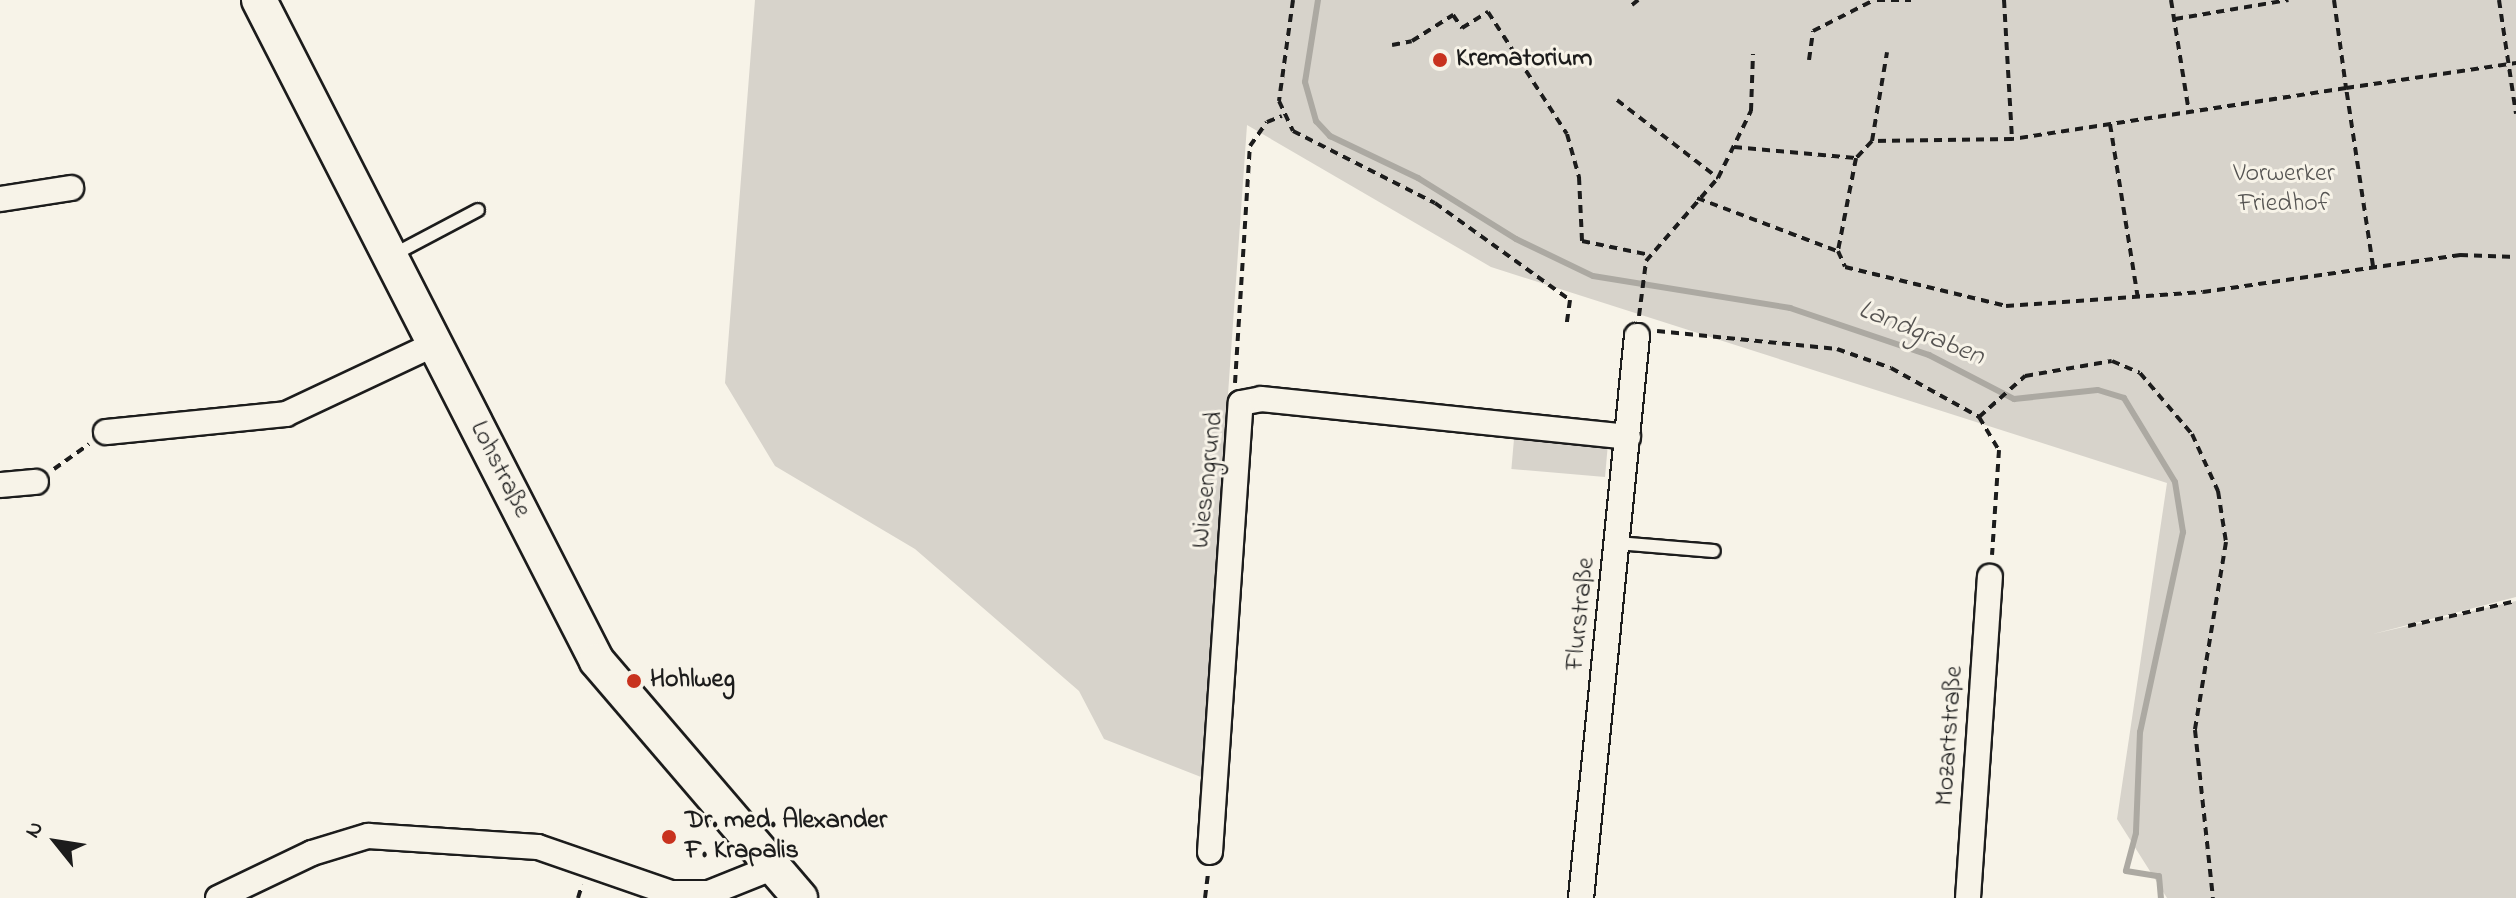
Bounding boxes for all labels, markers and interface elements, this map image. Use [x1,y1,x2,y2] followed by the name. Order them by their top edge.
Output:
[1456,44,1592,76] place label: Krematorium
[1431,51,1449,69] marker: Krematorium
[2233,159,2335,220] park label: Vorwerker Friedhof
[1853,294,1989,374] water label: Landgraben
[1186,410,1232,550] street label: Wiesengrund
[461,417,537,523] street label: Lohstraße
[1561,556,1603,672] street label: Flurstraße
[650,665,735,697] place label: Hohlweg
[1931,665,1971,807] street label: Mozartstraße
[625,672,643,690] marker: Hohlweg
[16,802,96,882] north arrow
[685,806,887,868] place label: Dr. med. Alexander F. Krapalis
[18,816,53,844] text: N
[660,828,678,846] marker: Dr. med. Alexander F. Krapalis

